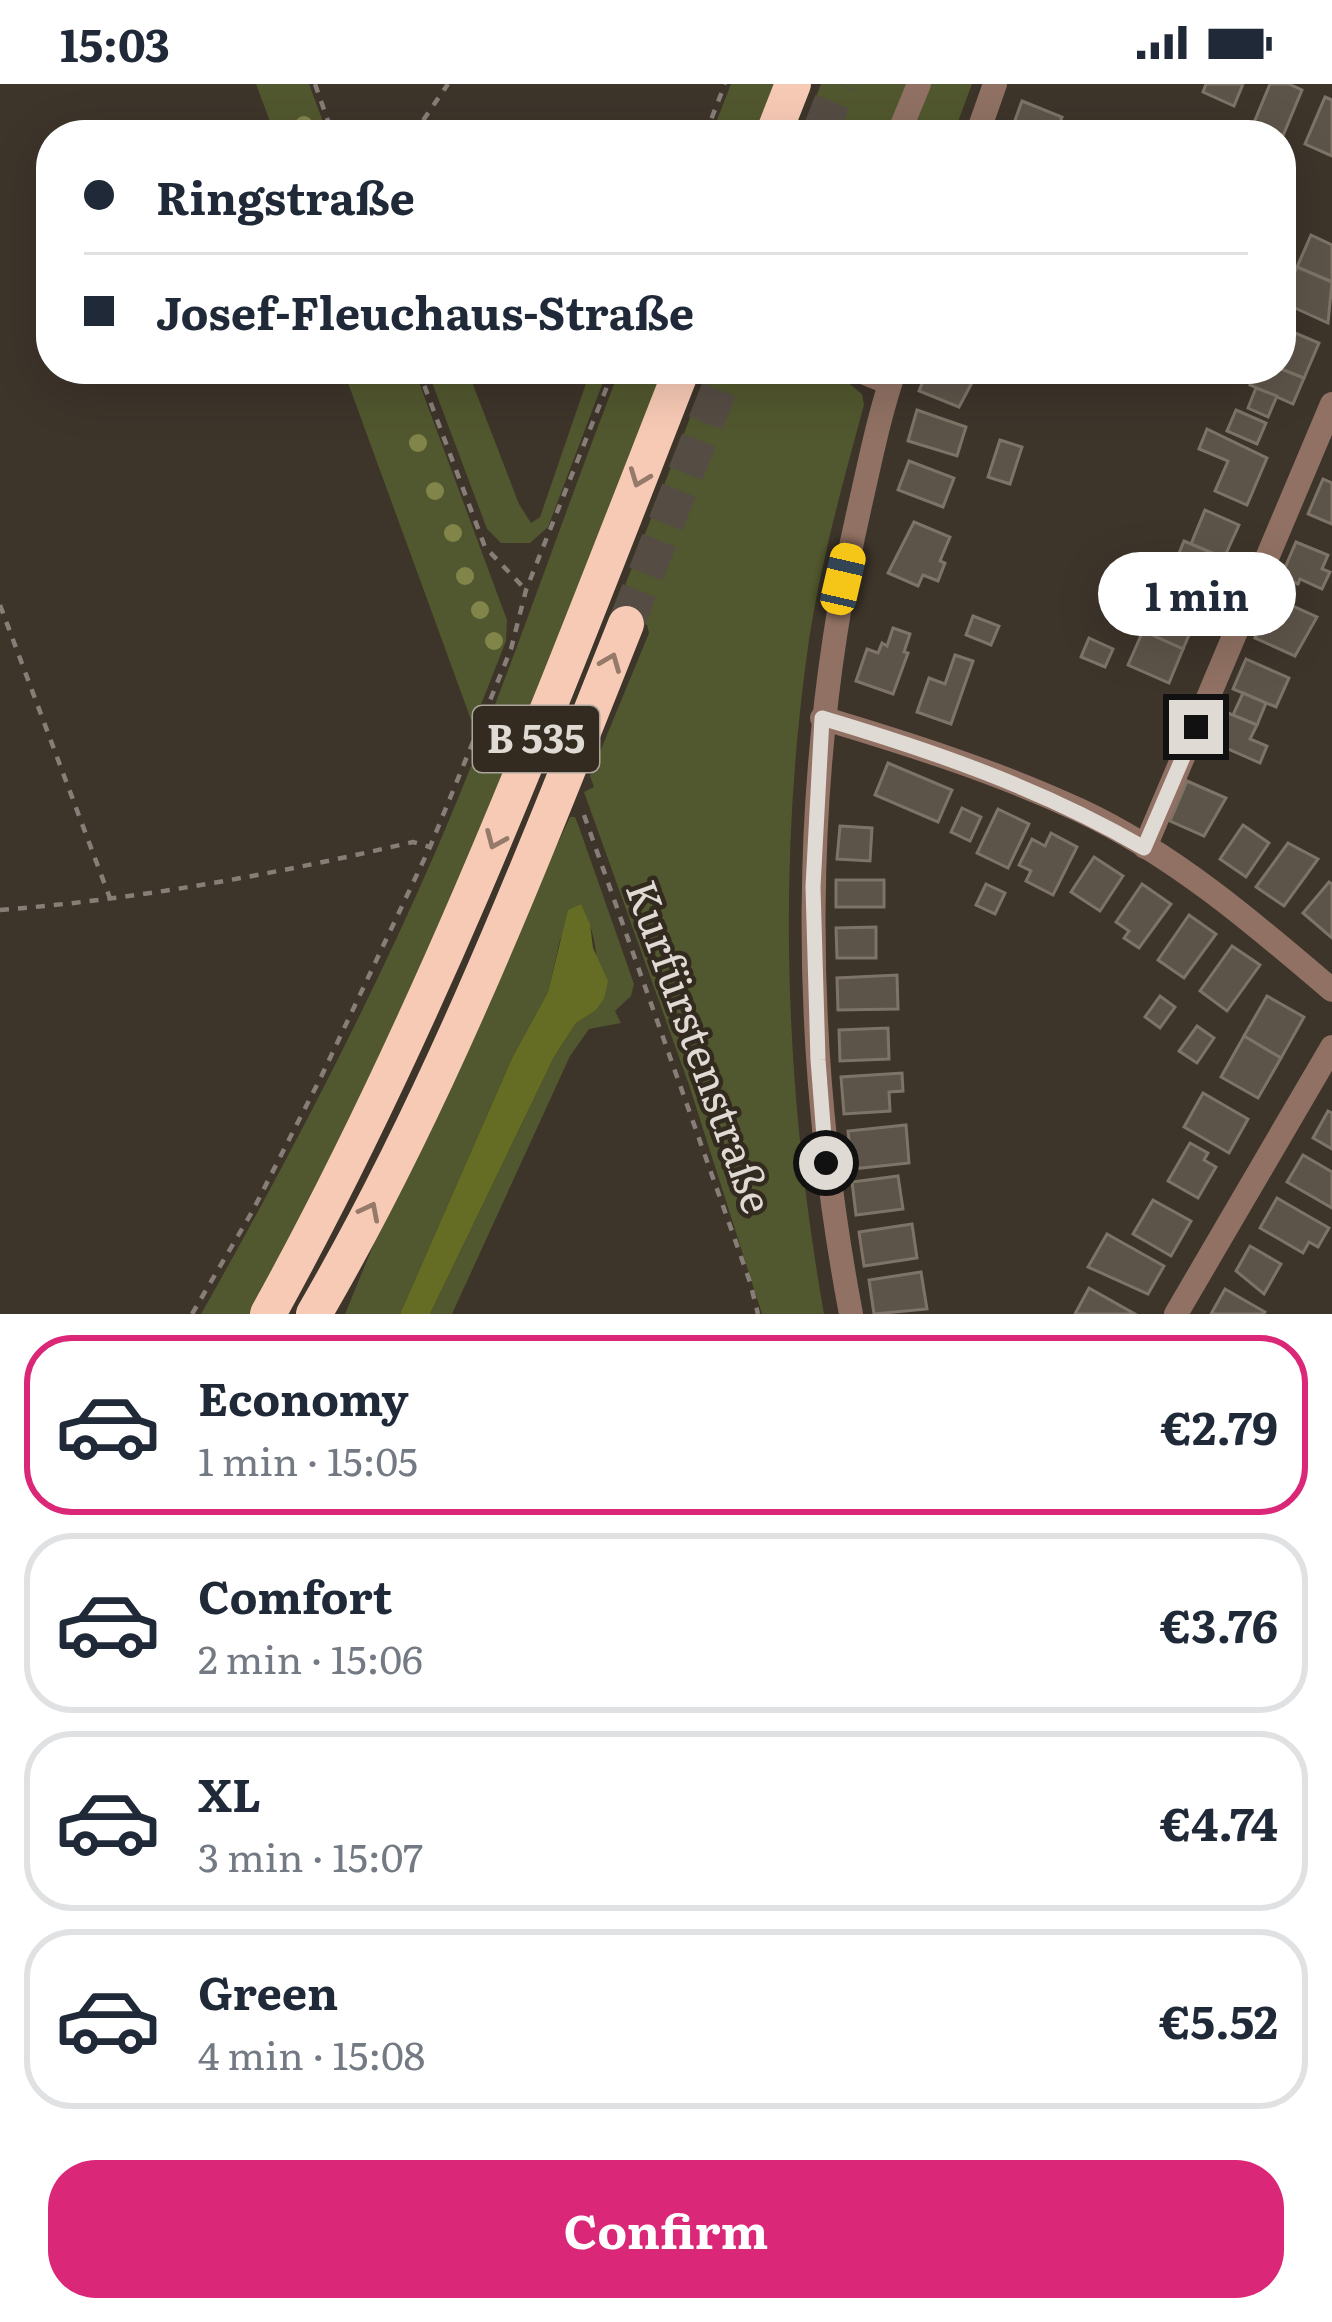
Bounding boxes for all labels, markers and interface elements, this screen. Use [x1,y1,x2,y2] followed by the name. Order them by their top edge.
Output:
[60,9,170,76] text: 15:03
[156,162,415,229] text: Ringstraße
[156,277,694,344] text: Josef-Fleuchaus-Straße
[629,466,654,487] one-way arrow
[817,540,869,618] car
[1097,553,1295,637] callout: 1 min
[1145,565,1249,623] text: 1 min
[596,652,621,673] one-way arrow
[1169,700,1223,754] route end
[473,706,599,772] road number: B 535
[485,829,509,850] one-way arrow
[613,871,791,1221] street label: Kurfürstenstraße
[799,1136,853,1190] route start
[355,1202,379,1223] one-way arrow
[198,1363,409,1430] text: Economy
[54,1371,162,1479] icon: car
[1161,1392,1278,1459] text: €2.79
[198,1430,418,1488] text: 1 min · 15:05
[198,1561,392,1628] text: Comfort
[54,1569,162,1677] icon: car
[1160,1590,1278,1657] text: €3.76
[198,1628,423,1686] text: 2 min · 15:06
[198,1759,261,1826] text: XL
[54,1767,162,1875] icon: car
[1160,1788,1278,1855] text: €4.74
[198,1826,423,1884] text: 3 min · 15:07
[198,1957,338,2024] text: Green
[54,1965,162,2073] icon: car
[1159,1986,1278,2053] text: €5.52
[198,2024,425,2082] text: 4 min · 15:08
[48,2160,1284,2298] button: Confirm

